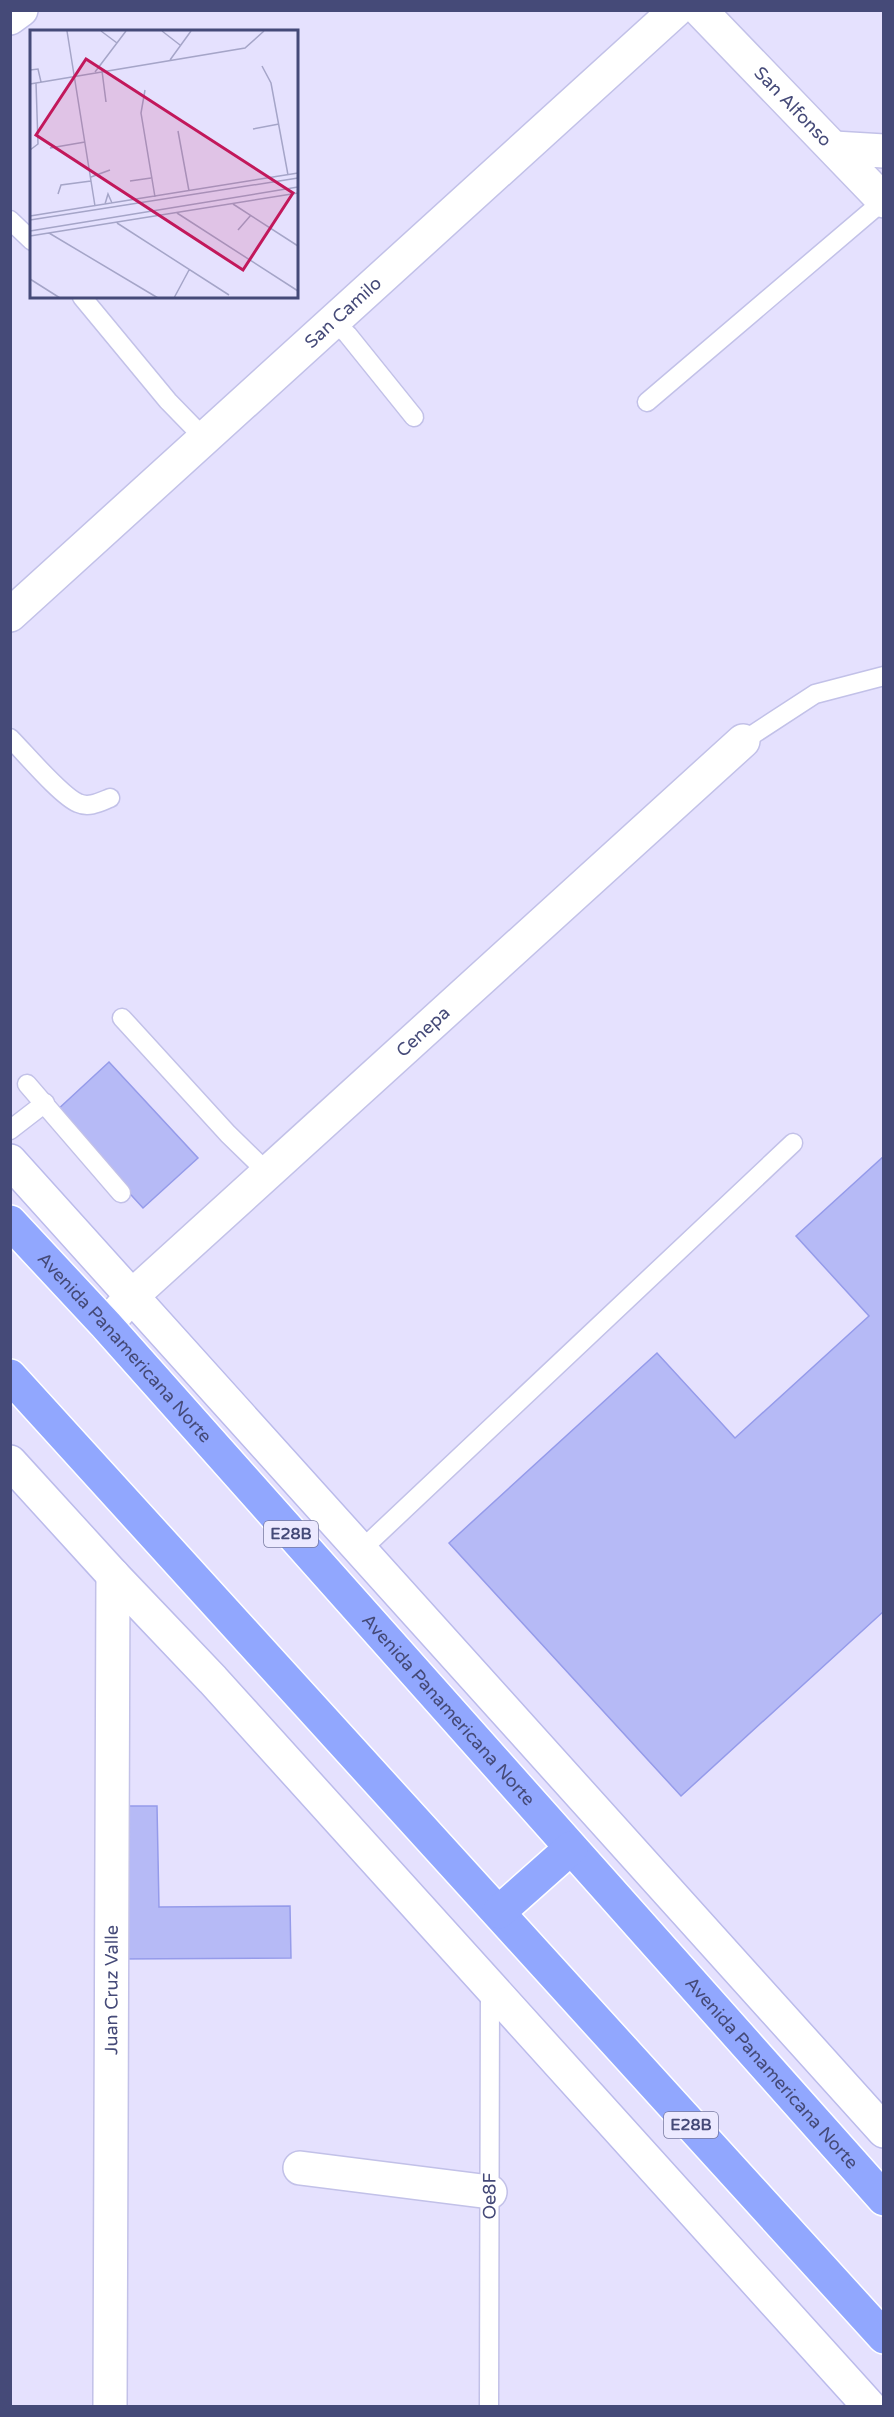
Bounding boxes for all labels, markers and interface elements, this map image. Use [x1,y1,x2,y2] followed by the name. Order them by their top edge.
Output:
[30,30,298,298] inset map
[749,62,837,151] street label: San Alfonso
[300,272,386,353] street label: San Camilo
[391,1002,454,1062] street label: Cenepa
[33,1248,217,1447] street label: Avenida Panamericana Norte
[264,1521,318,1547] road number: E28B
[357,1609,540,1810] street label: Avenida Panamericana Norte
[100,1925,123,2055] street label: Juan Cruz Valle
[681,1972,863,2173] street label: Avenida Panamericana Norte
[664,2112,718,2138] road number: E28B
[478,2173,501,2219] street label: Oe8F

